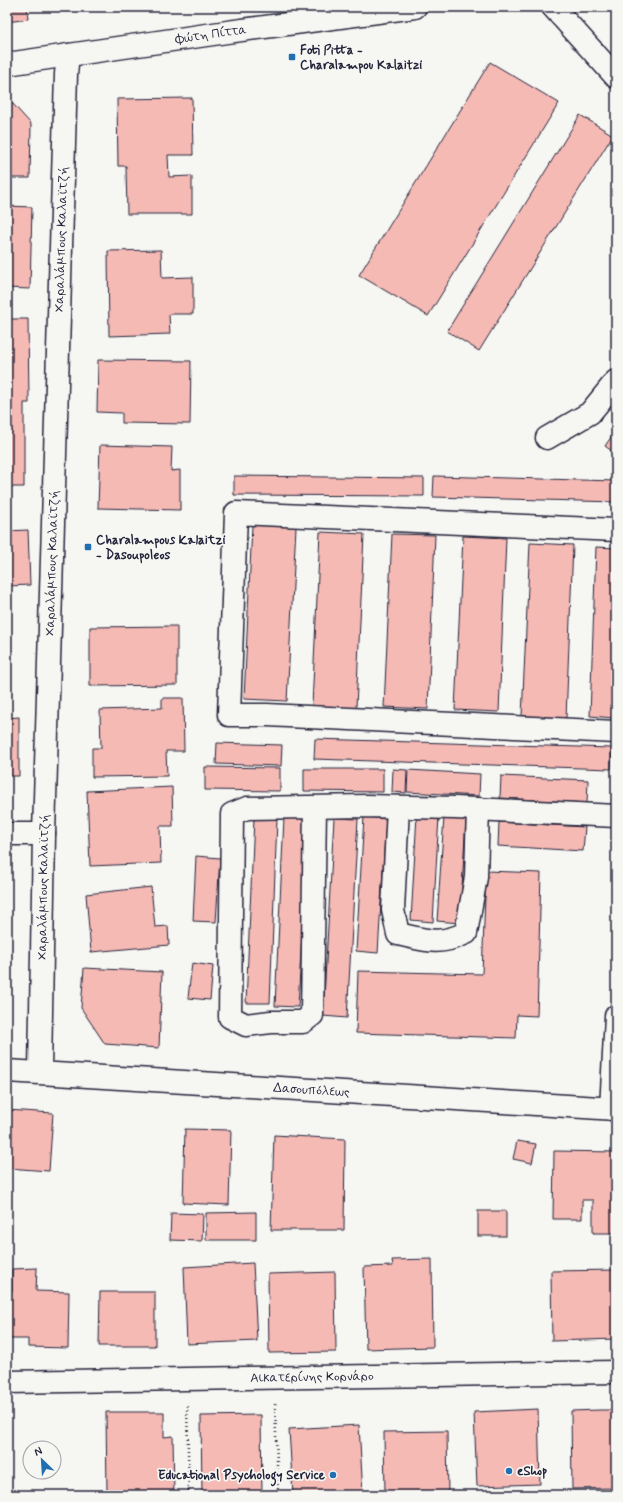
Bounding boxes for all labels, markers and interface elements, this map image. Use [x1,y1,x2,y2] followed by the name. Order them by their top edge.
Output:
[173,21,247,48] street label: Φώτη Πίττα
[300,42,422,74] place label: Foti Pitta - Charalampou Kalaitzi
[287,52,297,62] marker: Foti Pitta - Charalampou Kalaitzi
[51,166,72,312] street label: Χαραλάμπους Καλαϊτζή
[41,490,62,636] street label: Χαραλάμπους Καλαϊτζή
[96,532,225,564] place label: Charalampous Kalaitzi - Dasoupoleos
[83,542,93,552] marker: Charalampous Kalaitzi - Dasoupoleos
[33,814,53,960] street label: Χαραλάμπους Καλαϊτζή
[273,1079,350,1101] street label: Δασουπόλεως
[250,1367,374,1387] street label: Αικατερίνης Κορνάρο
[22,1440,62,1480] north arrow
[32,1444,44,1460] text: N
[517,1463,547,1480] place label: eShop
[504,1466,514,1476] marker: eShop
[158,1467,325,1487] place label: Educational Psychology Service
[328,1470,338,1480] marker: Educational Psychology Service

